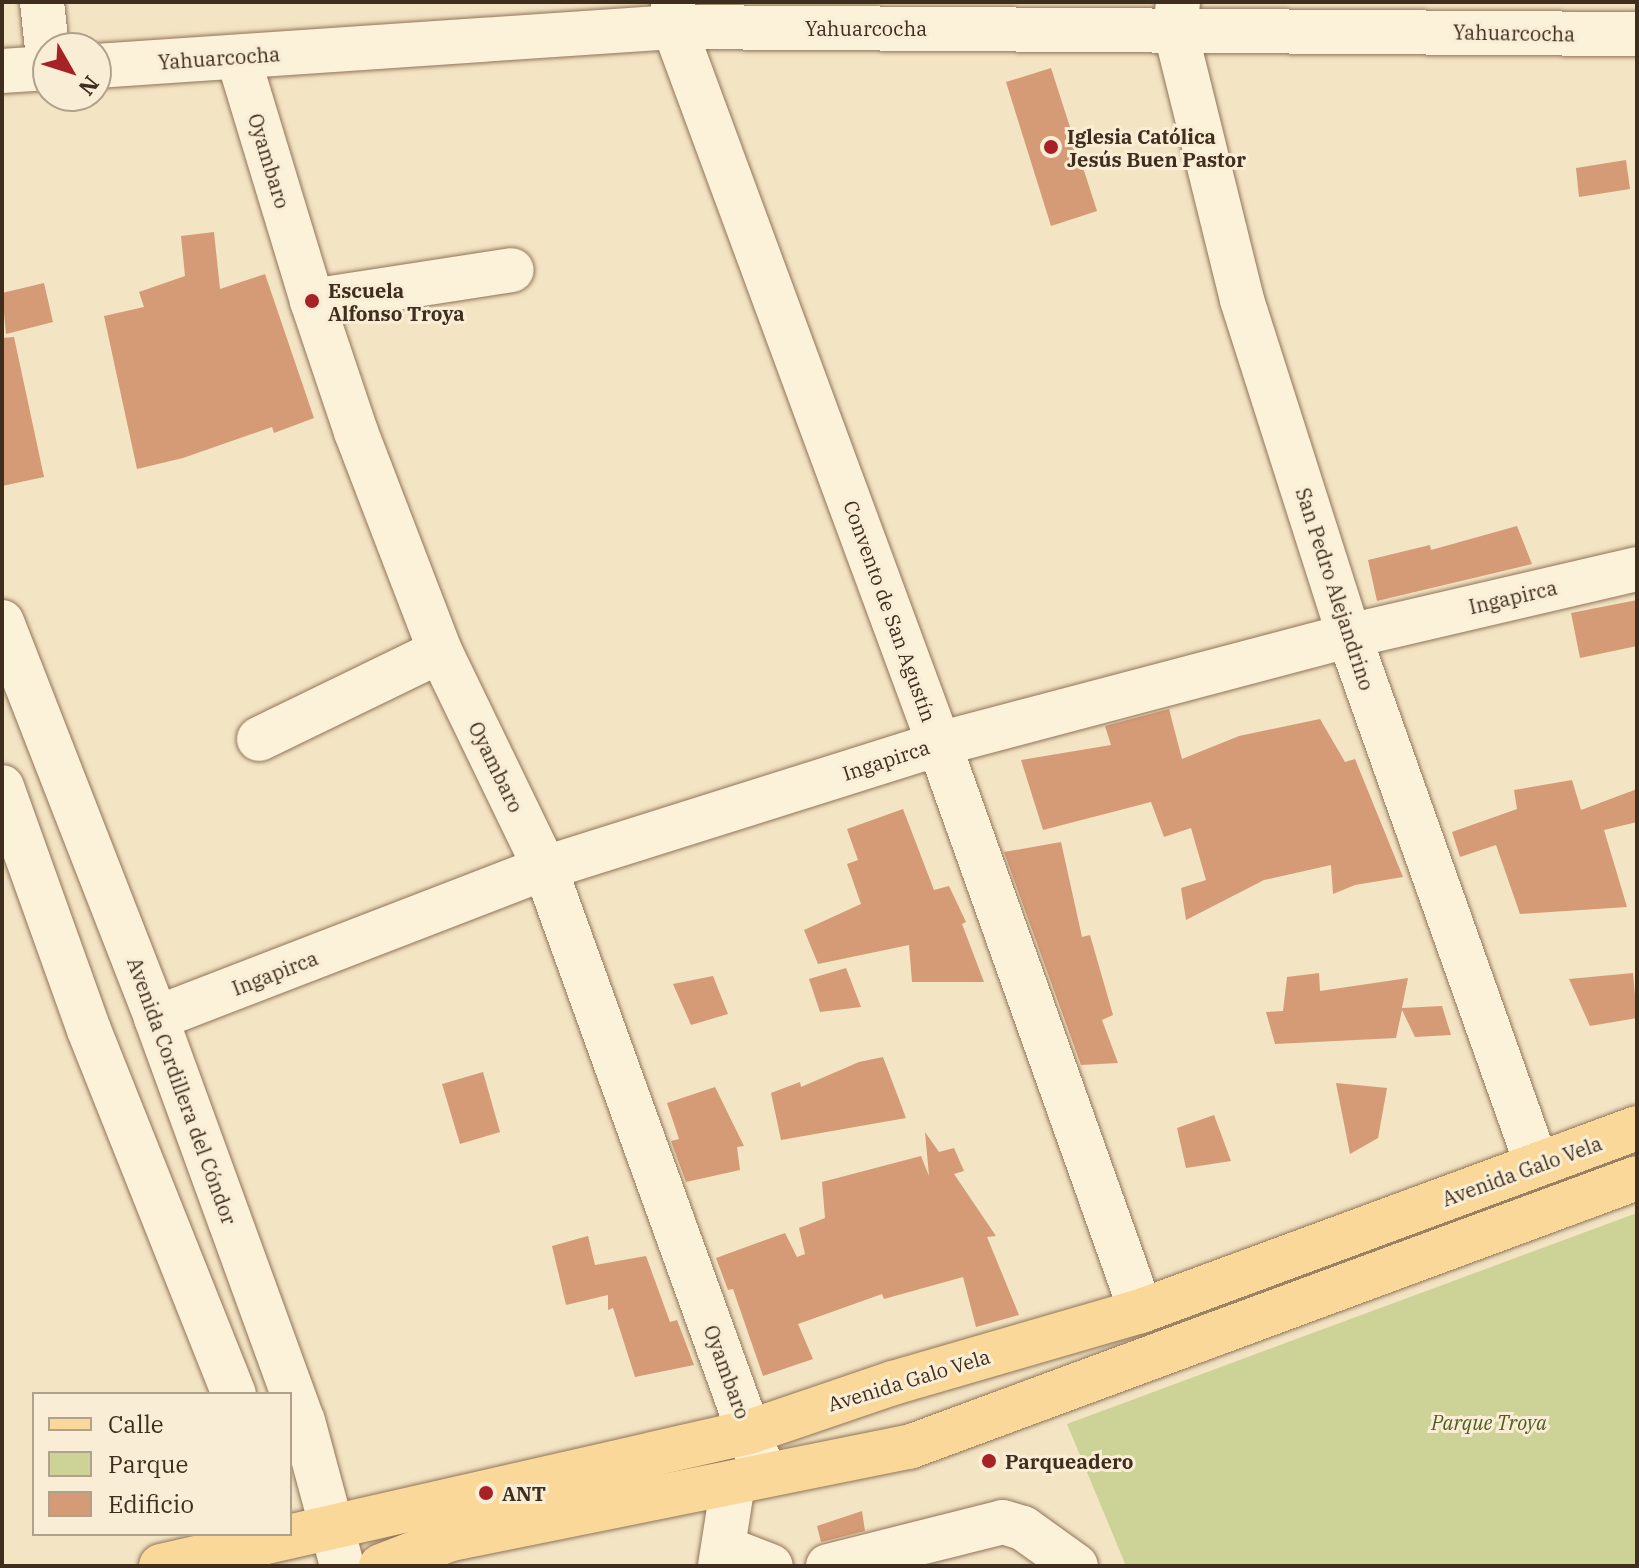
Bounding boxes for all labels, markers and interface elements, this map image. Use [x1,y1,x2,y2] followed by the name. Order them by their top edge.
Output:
[805,16,927,40] street label: Yahuarcocha
[1453,20,1575,46] street label: Yahuarcocha
[32,32,112,112] north arrow
[157,42,281,74] street label: Yahuarcocha
[73,70,106,102] text: N
[243,111,295,211] street label: Oyambaro
[1067,124,1246,171] place label: Iglesia Católica Jesús Buen Pastor
[1042,138,1060,156] marker: Iglesia Católica Jesús Buen Pastor
[328,278,465,325] place label: Escuela Alfonso Troya
[303,292,321,310] marker: Escuela Alfonso Troya
[1291,485,1379,693] street label: San Pedro Alejandrino
[839,497,941,725] street label: Convento de San Agustín
[1466,575,1560,619] street label: Ingapirca
[464,718,528,816] street label: Oyambaro
[839,735,933,785] street label: Ingapirca
[229,946,321,1000] street label: Ingapirca
[122,954,242,1228] street label: Avenida Cordillera del Cóndor
[1439,1131,1605,1211] street label: Avenida Galo Vela
[699,1322,755,1422] street label: Oyambaro
[825,1344,993,1416] street label: Avenida Galo Vela
[32,1392,292,1536] legend
[108,1408,164,1440] text: Calle
[1431,1410,1547,1434] park label: Parque Troya
[108,1448,188,1480] text: Parque
[1005,1449,1133,1473] place label: Parqueadero
[980,1452,998,1470] marker: Parqueadero
[502,1481,546,1505] place label: ANT
[477,1484,495,1502] marker: ANT
[108,1488,194,1520] text: Edificio

